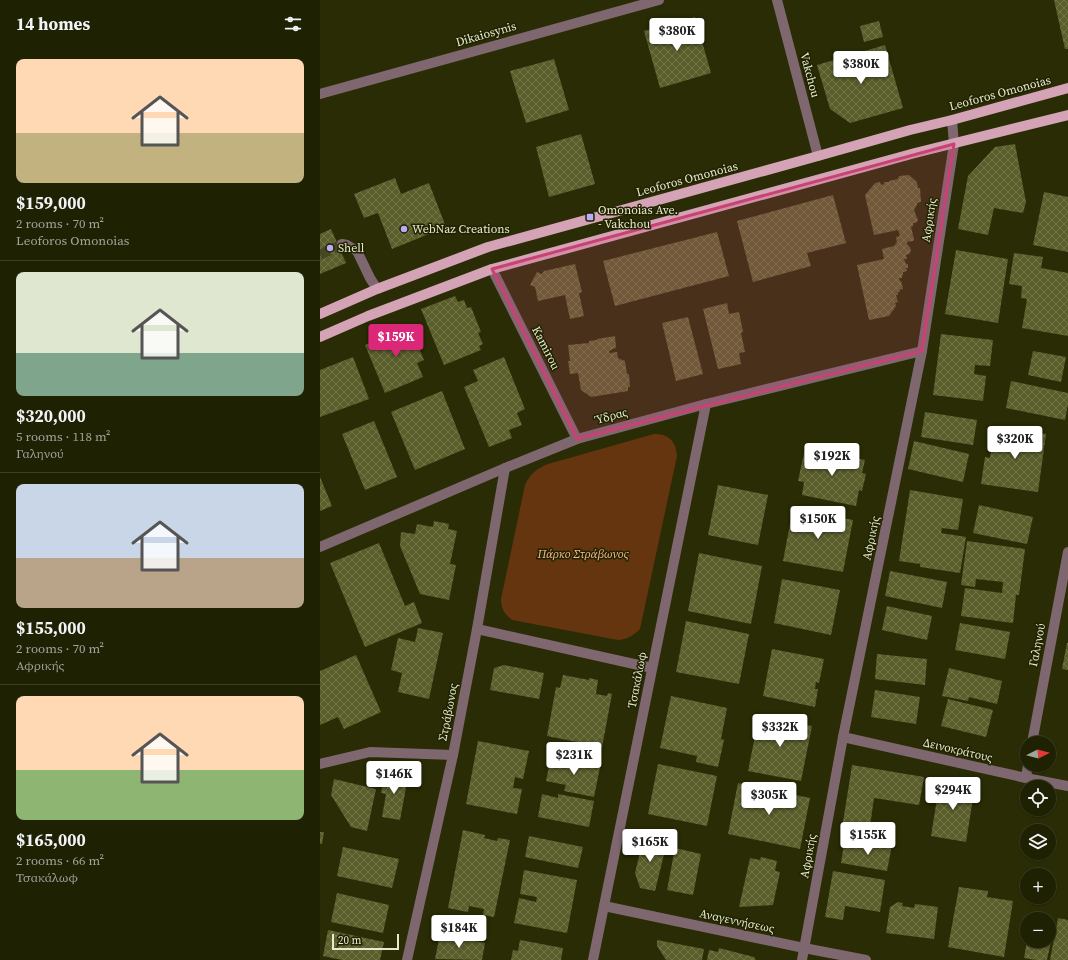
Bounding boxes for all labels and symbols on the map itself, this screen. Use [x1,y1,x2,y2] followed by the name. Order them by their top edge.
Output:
[454,18,518,50] street label: Dikaiosynis
[649,18,705,52] pin: $380K
[796,51,824,99] street label: Vakchou
[833,51,889,85] pin: $380K
[947,72,1053,114] street label: Leoforos Omonoias
[634,158,740,200] street label: Leoforos Omonoias
[918,196,940,243] street label: Αφρικής
[598,202,678,232] place label: Omonoias Ave. - Vakchou
[585,212,595,222] marker: Omonoias Ave. - Vakchou
[412,221,510,237] place label: WebNaz Creations
[399,224,409,234] marker: WebNaz Creations
[338,240,365,256] place label: Shell
[325,243,335,253] marker: Shell
[368,324,424,358] pin: $159K
[528,324,564,372] street label: Kamirou
[592,404,630,428] street label: Ύδρας
[987,426,1043,460] pin: $320K
[804,443,860,477] pin: $192K
[790,506,846,540] pin: $150K
[859,514,884,562] street label: Αφρικής
[537,546,630,562] park label: Πάρκο Στράβωνος
[1025,622,1049,668] street label: Γαληνού
[624,650,650,710] street label: Τσακάλωφ
[435,681,462,742] street label: Στράβωνος
[752,714,808,748] pin: $332K
[922,734,995,766] street label: Δεινοκράτους
[1020,736,1056,772] north arrow
[546,742,602,776] pin: $231K
[366,761,422,795] pin: $146K
[925,777,981,811] pin: $294K
[741,782,797,816] pin: $305K
[840,822,896,856] pin: $155K
[622,829,678,863] pin: $165K
[796,832,820,879] street label: Αφρικής
[698,905,777,937] street label: Αναγεννήσεως
[431,915,487,949] pin: $184K
[332,932,399,951] scale bar

